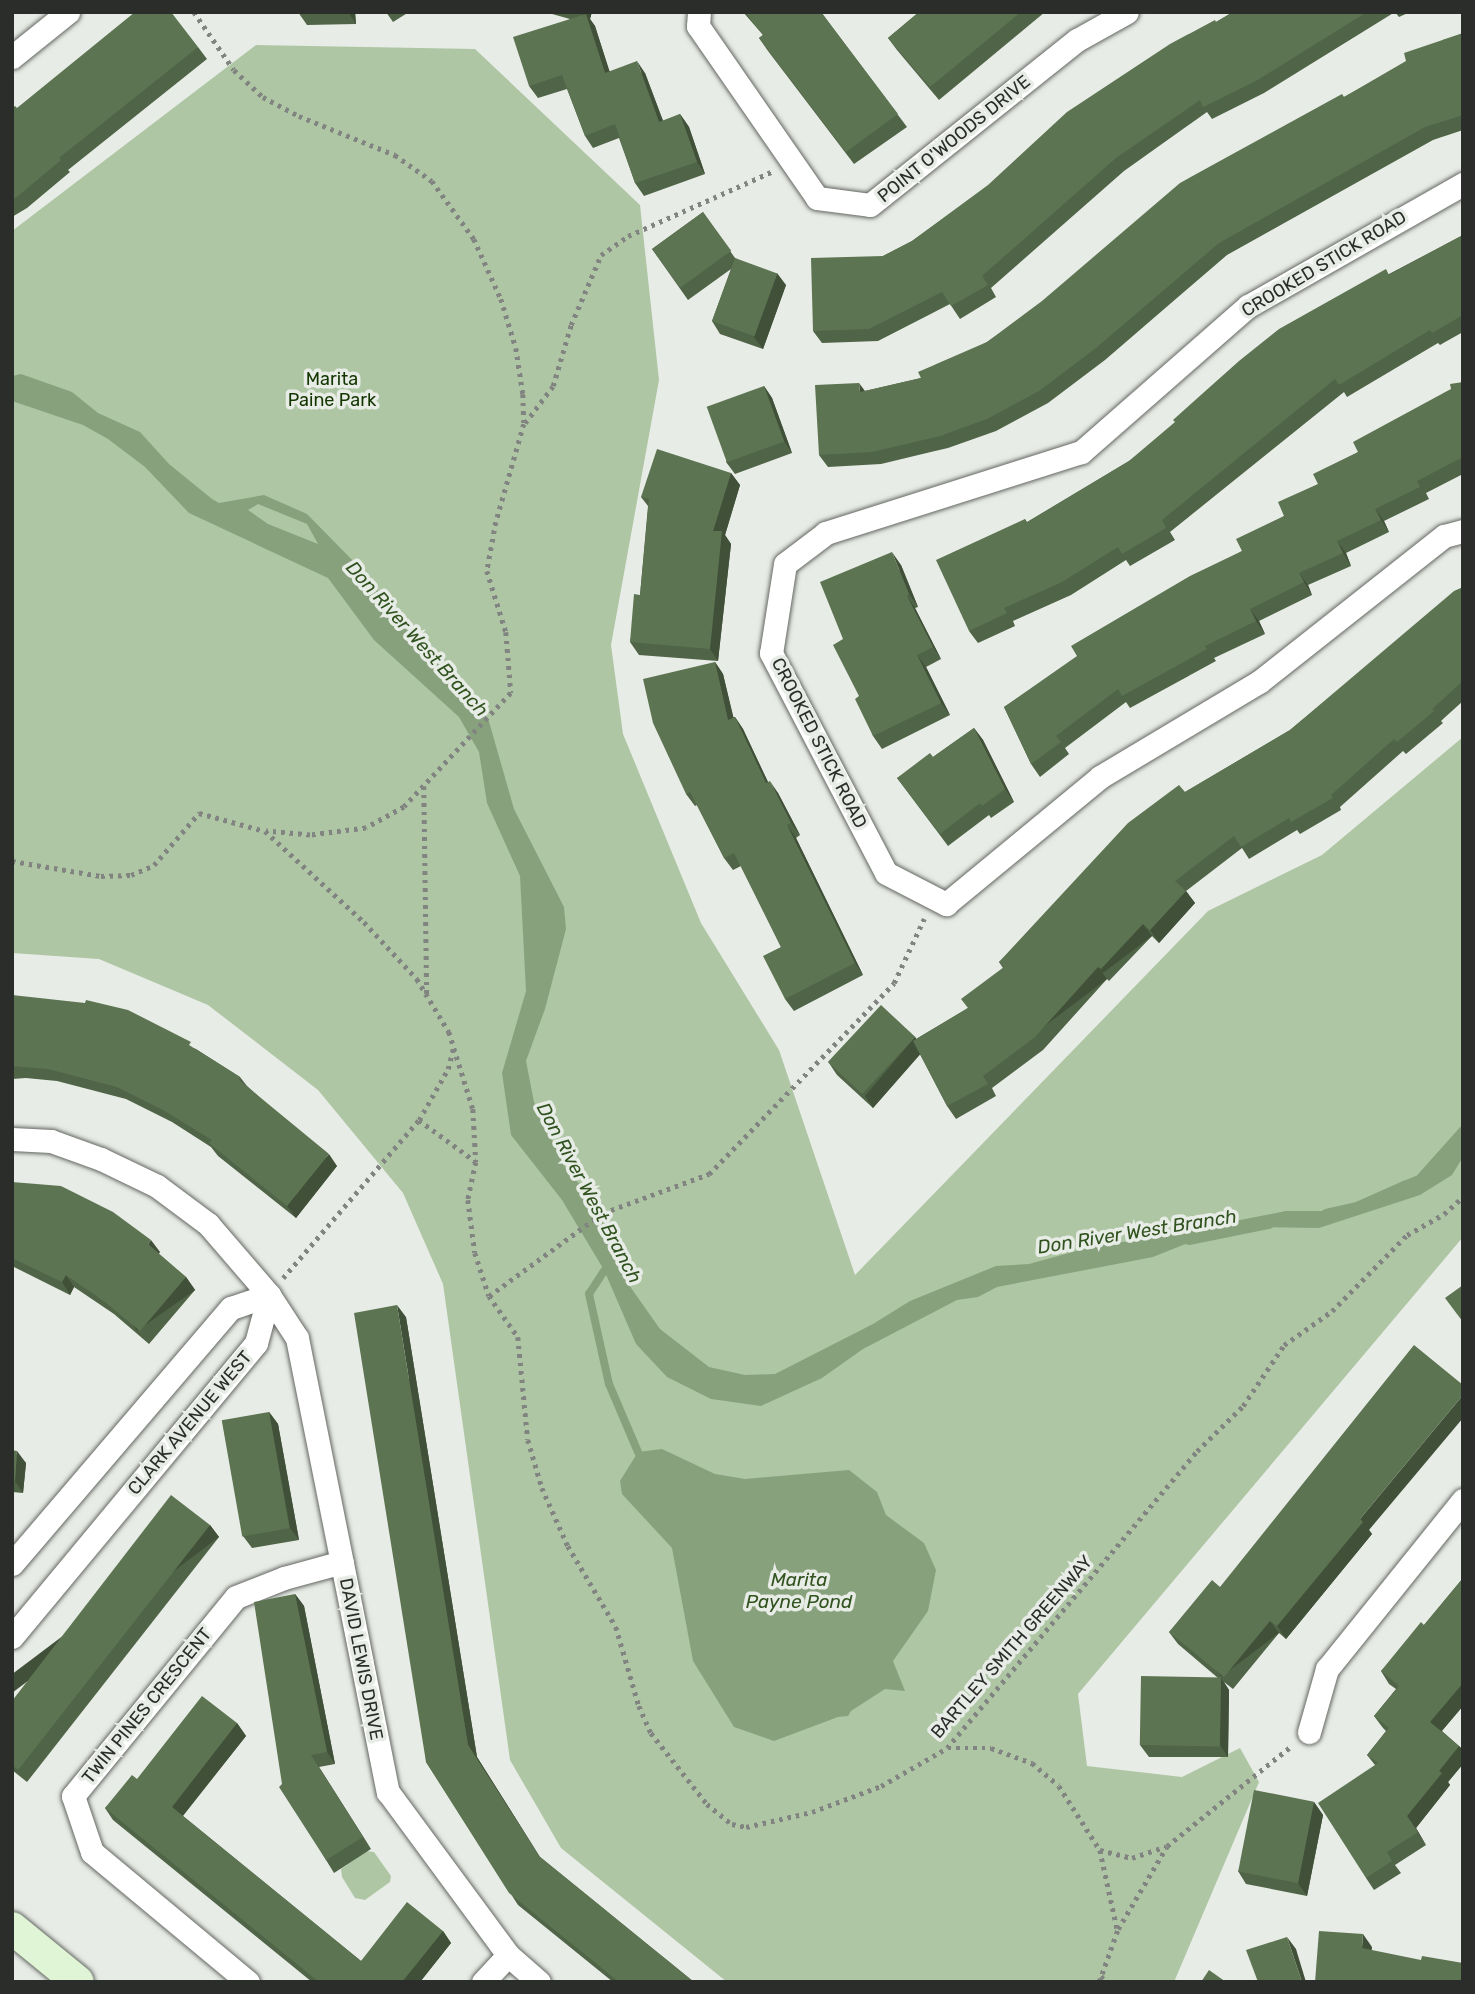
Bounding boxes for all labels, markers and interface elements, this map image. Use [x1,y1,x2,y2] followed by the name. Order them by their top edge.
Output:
[873,71,1035,207] street label: POINT O'WOODS DRIVE
[1238,206,1410,322] street label: CROOKED STICK ROAD
[288,369,376,412] park label: Marita Paine Park
[341,556,493,722] water label: Don River West Branch
[767,654,871,832] street label: CROOKED STICK ROAD
[532,1099,646,1287] water label: Don River West Branch
[1036,1205,1238,1259] water label: Don River West Branch
[123,1346,257,1500] street label: CLARK AVENUE WEST
[926,1551,1098,1743] street label: BARTLEY SMITH GREENWAY
[746,1569,852,1613] water label: Marita Payne Pond
[335,1576,387,1742] street label: DAVID LEWIS DRIVE
[78,1624,216,1788] street label: TWIN PINES CRESCENT

